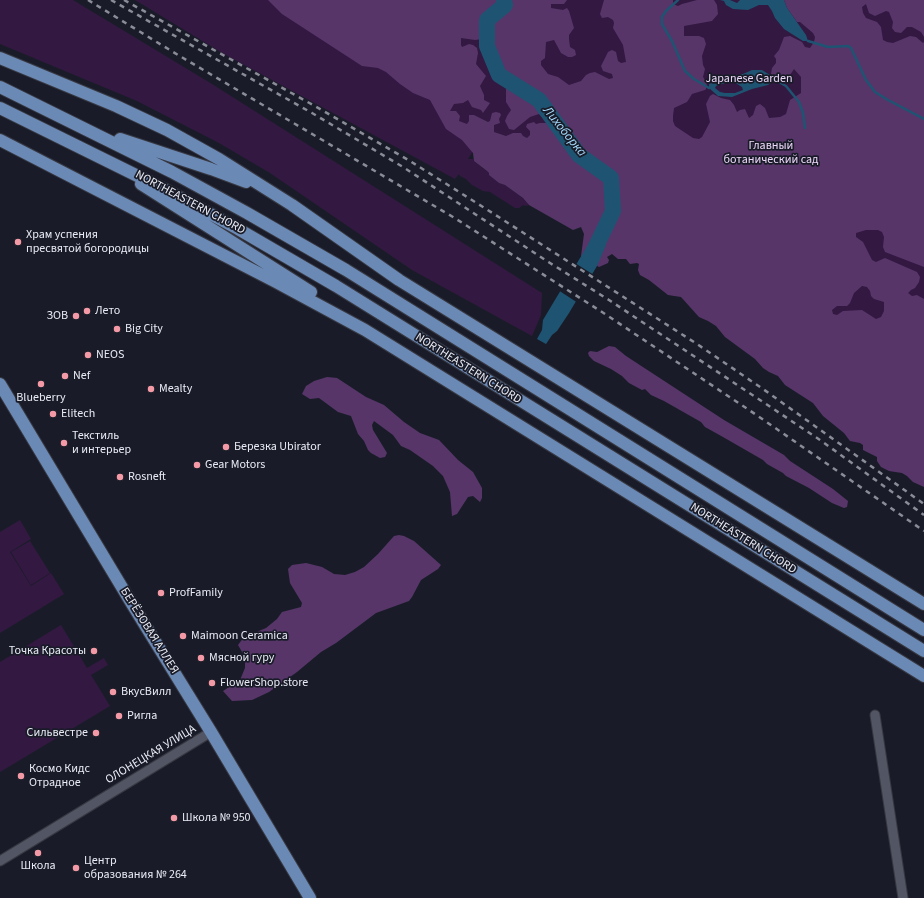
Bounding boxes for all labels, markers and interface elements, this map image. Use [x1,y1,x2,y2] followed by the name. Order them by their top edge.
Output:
[706,72,792,86] park label: Japanese Garden
[539,104,589,160] water label: Лихоборка
[724,139,818,167] park label: Главный ботанический сад
[133,168,247,238] street label: NORTHEASTERN CHORD
[26,228,149,256] place label: Храм успения пресвятой богородицы
[13,237,23,247] marker: Храм успения пресвятой богородицы
[95,304,120,318] place label: Лето
[82,306,92,316] marker: Лето
[46,309,68,323] place label: ЗОВ
[71,311,81,321] marker: ЗОВ
[125,322,163,336] place label: Big City
[112,324,122,334] marker: Big City
[412,331,524,407] street label: NORTHEASTERN CHORD
[96,348,124,362] place label: NEOS
[83,350,93,360] marker: NEOS
[73,369,90,383] place label: Nef
[60,371,70,381] marker: Nef
[36,379,46,389] marker: Blueberry
[159,382,192,396] place label: Mealty
[146,384,156,394] marker: Mealty
[16,391,66,405] place label: Blueberry
[61,407,95,421] place label: Elitech
[48,409,58,419] marker: Elitech
[72,429,131,457] place label: Текстиль и интерьер
[59,438,69,448] marker: Текстиль и интерьер
[234,440,321,454] place label: Березка Ubirator
[221,442,231,452] marker: Березка Ubirator
[205,458,265,472] place label: Gear Motors
[192,460,202,470] marker: Gear Motors
[128,470,166,484] place label: Rosneft
[115,472,125,482] marker: Rosneft
[687,501,799,577] street label: NORTHEASTERN CHORD
[117,585,181,677] street label: БЕРЁЗОВАЯ АЛЛЕЯ
[169,586,223,600] place label: ProfFamily
[156,588,166,598] marker: ProfFamily
[191,629,288,643] place label: Maimoon Ceramica
[178,631,188,641] marker: Maimoon Ceramica
[9,644,86,658] place label: Точка Красоты
[89,646,99,656] marker: Точка Красоты
[209,651,274,665] place label: Мясной гуру
[196,653,206,663] marker: Мясной гуру
[220,676,308,690] place label: FlowerShop.store
[207,678,217,688] marker: FlowerShop.store
[121,685,171,699] place label: ВкусВилл
[108,687,118,697] marker: ВкусВилл
[127,709,157,723] place label: Ригла
[114,711,124,721] marker: Ригла
[103,722,199,788] street label: ОЛОНЕЦКАЯ УЛИЦА
[27,726,88,740] place label: Сильвестре
[91,728,101,738] marker: Сильвестре
[29,762,90,790] place label: Космо Кидс Отрадное
[16,771,26,781] marker: Космо Кидс Отрадное
[182,811,251,825] place label: Школа № 950
[169,813,179,823] marker: Школа № 950
[33,848,43,858] marker: Школа
[84,854,187,882] place label: Центр образования № 264
[20,859,56,873] place label: Школа
[71,863,81,873] marker: Центр образования № 264

